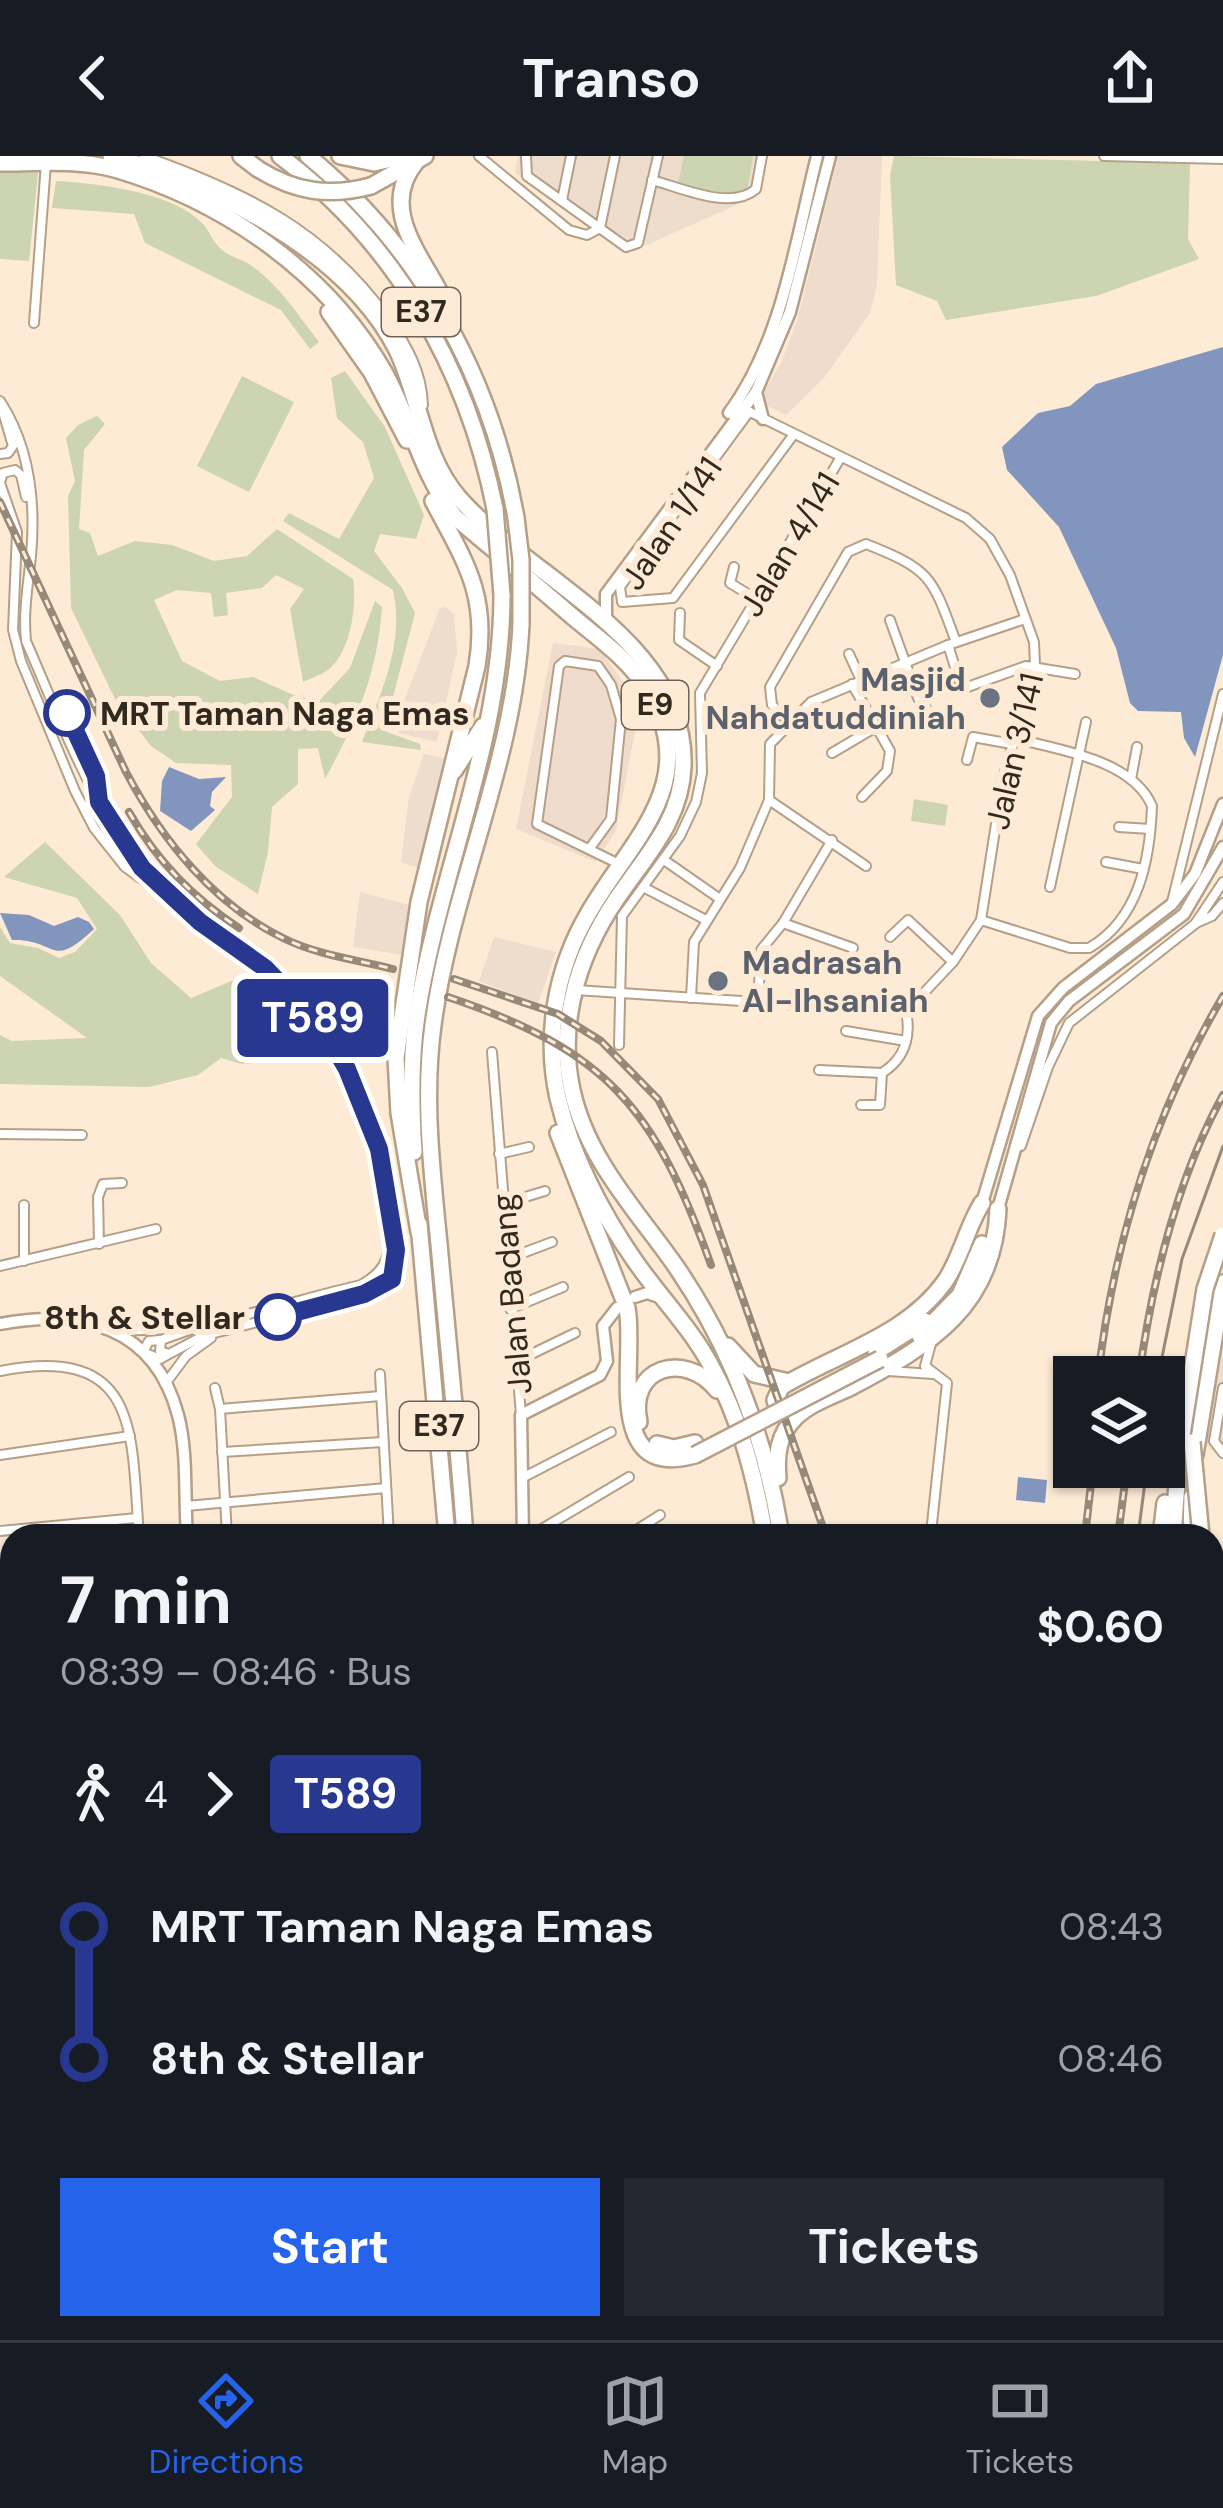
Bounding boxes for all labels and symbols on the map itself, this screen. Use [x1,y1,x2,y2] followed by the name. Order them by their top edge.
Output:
[382,288,460,336] road number: E37
[611,449,732,598] street label: Jalan 1/141
[730,464,849,624] street label: Jalan 4/141
[705,658,966,739] place label: Masjid Nahdatuddiniah
[976,669,1053,833] street label: Jalan 3/141
[622,681,688,729] road number: E9
[977,685,1003,711] marker: Masjid Nahdatuddiniah
[45,691,89,735] marker: MRT Taman Naga Emas
[100,692,470,735] place label: MRT Taman Naga Emas
[742,941,929,1022] place label: Madrasah Al-Ihsaniah
[705,968,731,994] marker: Madrasah Al-Ihsaniah
[229,979,397,1057] line badge: T589
[481,1192,542,1396] street label: Jalan Badang
[256,1295,300,1339] marker: 8th & Stellar
[44,1296,245,1339] place label: 8th & Stellar
[400,1402,478,1450] road number: E37

